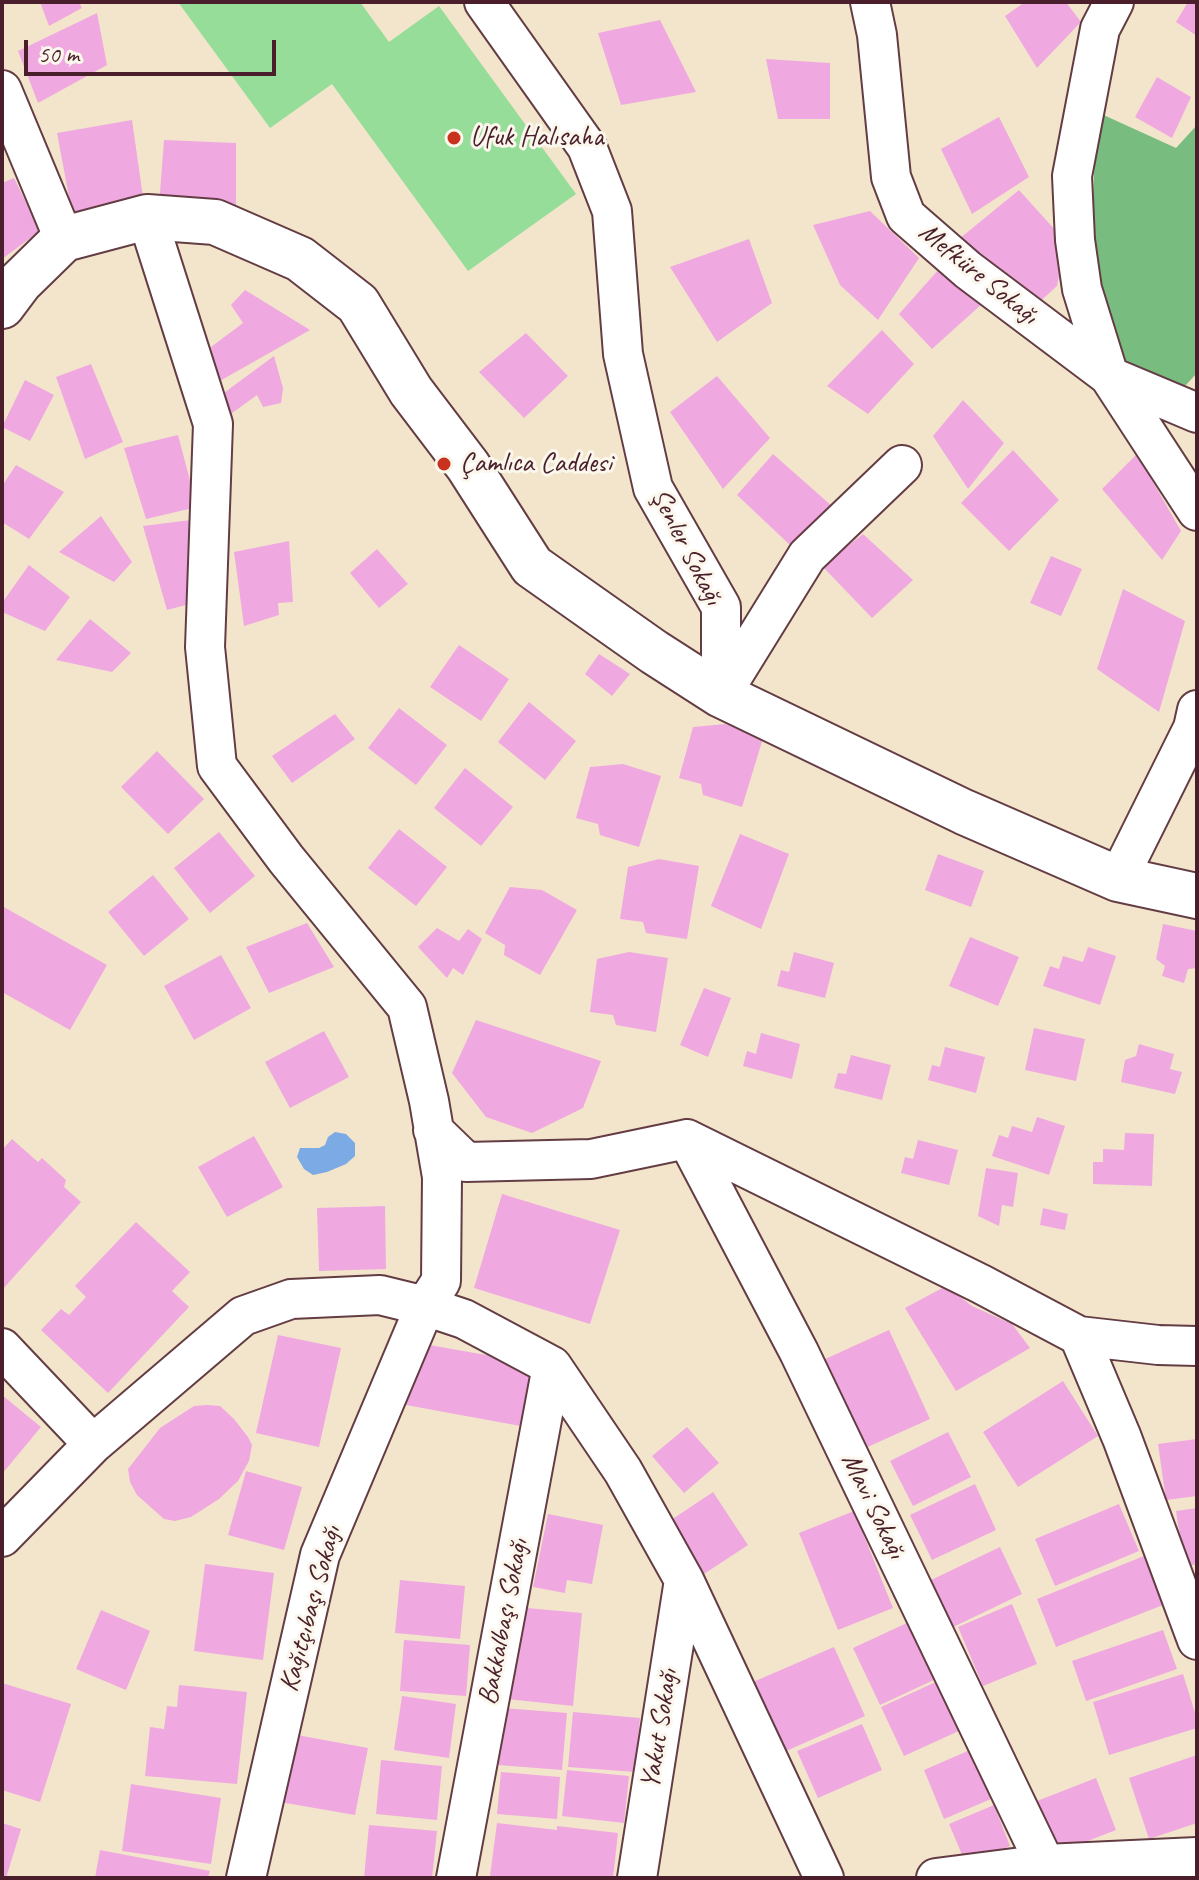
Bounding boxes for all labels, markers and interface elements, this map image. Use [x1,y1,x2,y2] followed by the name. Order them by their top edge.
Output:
[28,24,280,74] scale bar
[38,39,79,69] text: 50 m
[470,121,604,155] place label: Ufuk Halısaha
[445,129,463,147] marker: Ufuk Halısaha
[912,216,1044,332] street label: Mefküre Sokağı
[460,447,612,481] place label: Çamlıca Caddesi
[435,455,453,473] marker: Çamlıca Caddesi
[642,483,730,611] street label: Şenler Sokağı
[833,1448,913,1564] street label: Mavi Sokağı
[273,1522,349,1696] street label: Kağıtçıbaşı Sokağı
[471,1536,537,1708] street label: Bakkalbaşı Sokağı
[634,1667,686,1791] street label: Yakut Sokağı

